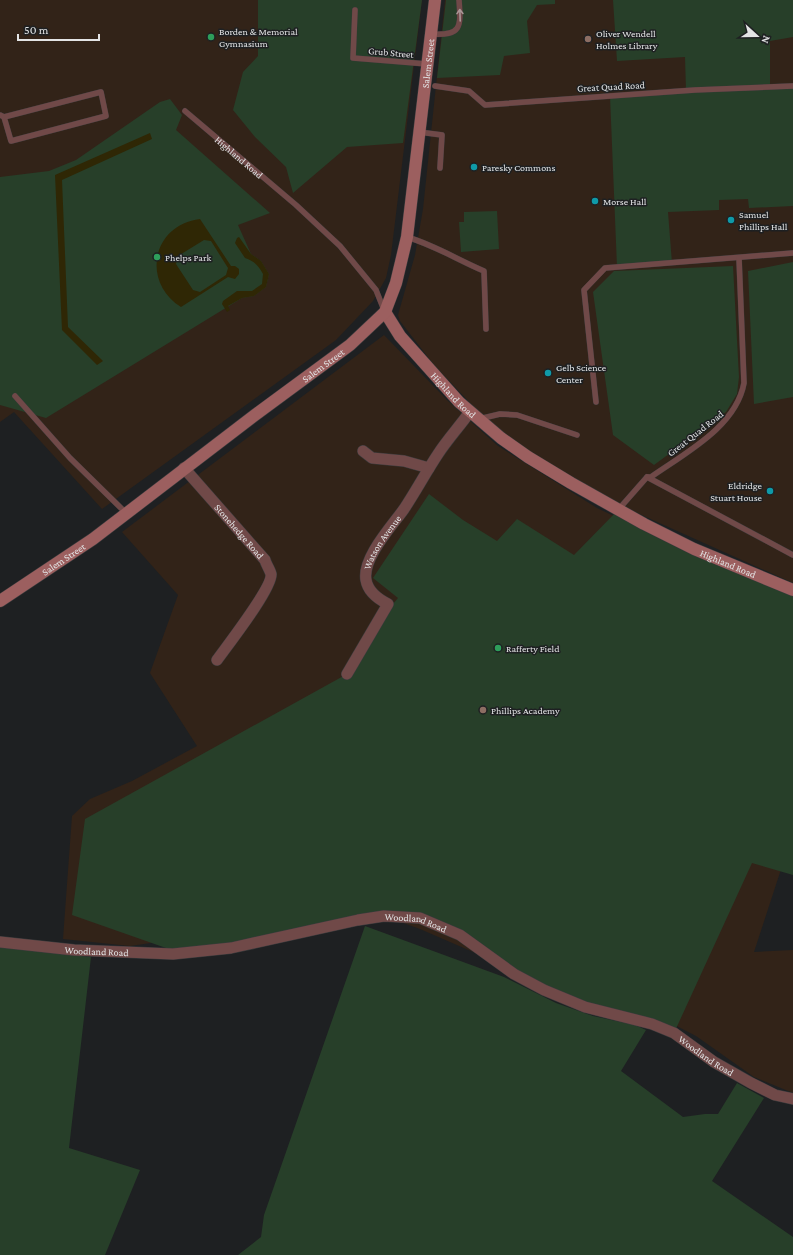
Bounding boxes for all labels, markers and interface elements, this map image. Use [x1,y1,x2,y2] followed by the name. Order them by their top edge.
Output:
[456,9,464,22] one-way arrow
[18,16,99,42] scale bar
[737,16,777,56] north arrow
[24,23,49,37] text: 50 m
[219,26,298,49] place label: Borden & Memorial Gymnasium
[596,28,658,51] place label: Oliver Wendell Holmes Library
[206,32,216,42] marker: Borden & Memorial Gymnasium
[583,34,593,44] marker: Oliver Wendell Holmes Library
[759,34,773,46] text: N
[420,37,436,89] street label: Salem Street
[368,45,415,60] street label: Grub Street
[577,79,646,94] street label: Great Quad Road
[213,134,266,181] street label: Highland Road
[469,162,479,172] marker: Paresky Commons
[482,162,555,173] place label: Paresky Commons
[590,196,600,206] marker: Morse Hall
[603,196,647,207] place label: Morse Hall
[739,209,788,232] place label: Samuel Phillips Hall
[726,215,736,225] marker: Samuel Phillips Hall
[152,252,162,262] marker: Phelps Park
[165,252,211,263] place label: Phelps Park
[300,346,347,385] street label: Salem Street
[556,362,607,385] place label: Gelb Science Center
[543,368,553,378] marker: Gelb Science Center
[429,370,479,421] street label: Highland Road
[665,408,726,459] street label: Great Quad Road
[710,480,763,503] place label: Eldridge Stuart House
[765,486,775,496] marker: Eldridge Stuart House
[212,502,267,561] street label: Stonehedge Road
[361,513,404,571] street label: Watson Avenue
[40,540,88,578] street label: Salem Street
[698,547,758,580] street label: Highland Road
[493,643,503,653] marker: Rafferty Field
[506,643,560,654] place label: Rafferty Field
[478,705,488,715] marker: Phillips Academy
[491,705,560,716] place label: Phillips Academy
[384,911,449,935] street label: Woodland Road
[64,944,129,958] street label: Woodland Road
[676,1033,736,1078] street label: Woodland Road

